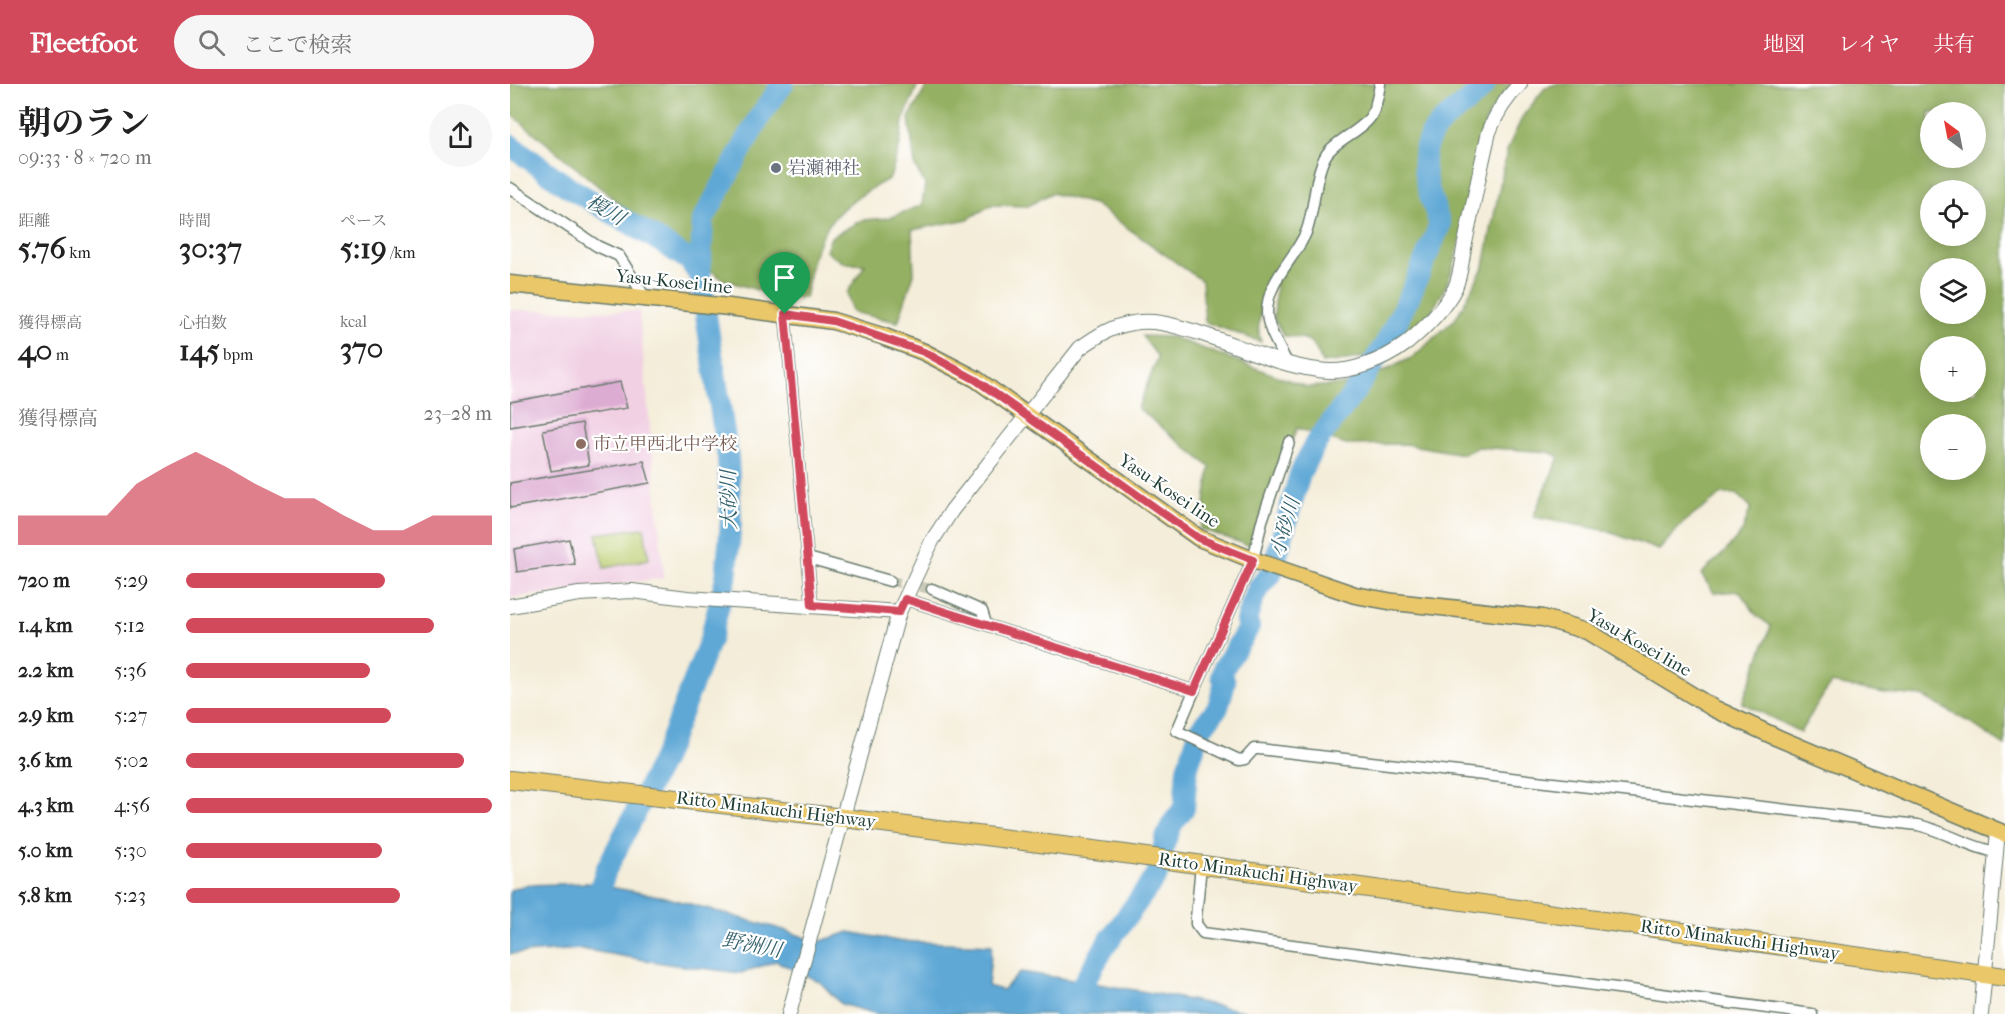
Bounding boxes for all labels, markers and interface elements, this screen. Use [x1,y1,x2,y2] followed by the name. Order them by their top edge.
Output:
[174,15,594,69] search box
[30,26,138,59] text: Fleetfoot
[195,26,228,59] icon: search
[243,32,353,58] text: ここで検索
[1763,32,1805,56] text: 地図
[1838,32,1900,56] text: レイヤ
[1933,32,1975,56] text: 共有
[1920,102,1986,168] north arrow
[1920,102,1986,480] map controls
[18,104,150,143] text: 朝のラン
[429,104,492,167] button: share
[18,146,152,169] text: 09:33 · 8 × 720 m
[788,158,860,179] place label: 岩瀬神社
[769,161,783,175] marker: 岩瀬神社
[1920,180,1986,246] button: locate
[583,190,631,231] water label: 榎川
[18,211,50,230] text: 距離
[179,211,211,230] text: 時間
[340,211,387,230] text: ペース
[18,231,66,266] text: 5.76
[179,231,242,266] text: 30:37
[340,231,387,266] text: 5:19
[66,243,91,262] text: km
[387,243,416,262] text: /km
[759,252,810,314] pin
[1920,258,1986,324] button: layers
[768,261,801,294] icon: arrive
[614,265,733,299] street label: Yasu-Kosei line
[340,312,367,331] text: kcal
[18,313,82,332] text: 獲得標高
[179,313,227,332] text: 心拍数
[340,331,383,366] text: 370
[18,333,52,368] text: 40
[179,333,220,368] text: 145
[1920,336,1986,402] button: +
[52,345,69,364] text: m
[220,345,253,364] text: bpm
[424,402,492,425] text: 23–28 m
[18,407,98,430] text: 獲得標高
[1920,414,1986,480] button: −
[593,434,737,455] place label: 市立甲西北中学校
[574,437,588,451] marker: 市立甲西北中学校
[1114,449,1223,532] street label: Yasu-Kosei line
[717,468,741,530] water label: 大砂川
[1266,493,1305,559] water label: 小砂川
[18,569,70,592] text: 720 m
[114,569,148,592] text: 5:29
[1582,604,1695,681] street label: Yasu-Kosei line
[18,614,73,637] text: 1.4 km
[114,614,145,637] text: 5:12
[18,659,74,682] text: 2.2 km
[114,659,147,682] text: 5:36
[18,704,74,727] text: 2.9 km
[114,704,147,727] text: 5:27
[18,749,72,772] text: 3.6 km
[114,749,149,772] text: 5:02
[675,787,878,833] street label: Ritto Minakuchi Highway
[18,794,74,817] text: 4.3 km
[114,794,150,817] text: 4:56
[18,839,73,862] text: 5.0 km
[114,839,147,862] text: 5:30
[1157,849,1360,898] street label: Ritto Minakuchi Highway
[18,884,72,907] text: 5.8 km
[114,884,146,907] text: 5:23
[1639,916,1842,965] street label: Ritto Minakuchi Highway
[720,928,786,962] water label: 野洲川

